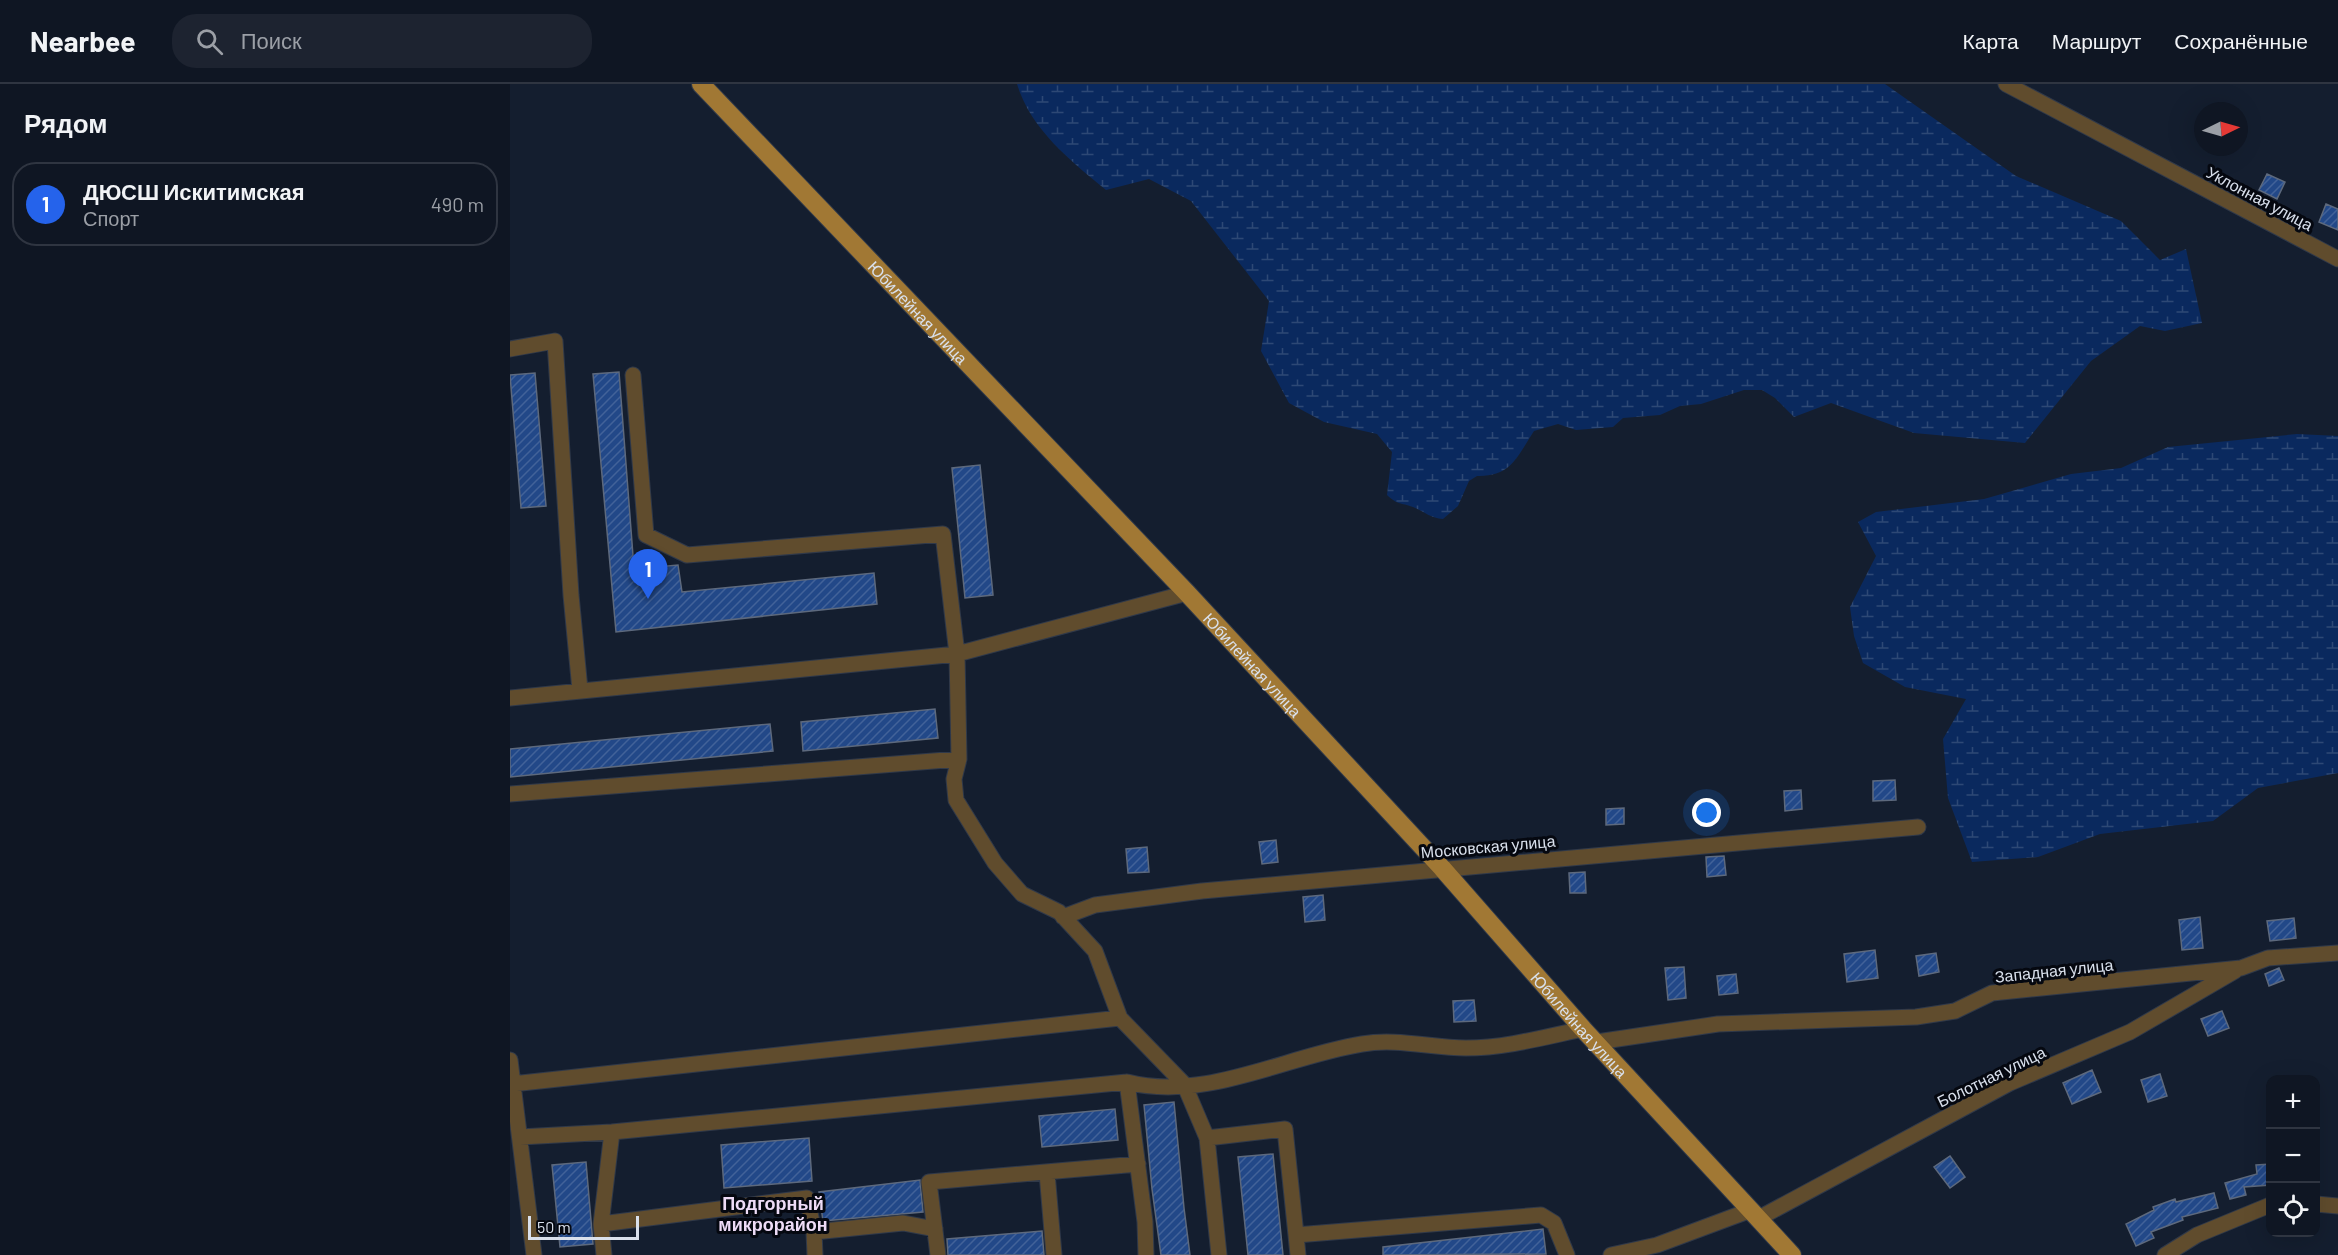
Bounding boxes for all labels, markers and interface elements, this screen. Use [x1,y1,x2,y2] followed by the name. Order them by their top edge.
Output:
[172,14,592,68] search box
[30,24,136,58] text: Nearbee
[193,25,226,58] icon: search
[241,27,302,53] text: Поиск
[1963,28,2019,53] text: Карта
[2052,28,2141,53] text: Маршрут
[2174,28,2308,53] text: Сохранённые
[2194,102,2248,156] north arrow
[24,107,107,138] text: Рядом
[2204,162,2316,234] street label: Уклонная улица
[83,178,305,204] text: ДЮСШ Искитимская
[42,192,49,216] text: 1
[431,192,484,216] text: 490 m
[83,206,139,230] text: Спорт
[865,256,972,367] street label: Юбилейная улица
[628,550,668,599] pin: 1
[1200,608,1306,720] street label: Юбилейная улица
[1692,798,1721,827] your location
[1420,831,1556,861] street label: Московская улица
[1994,954,2114,986] street label: Западная улица
[1528,968,1632,1081] street label: Юбилейная улица
[1934,1042,2048,1110] street label: Болотная улица
[2266,1075,2320,1237] map controls
[2266,1075,2320,1129] button: +
[2266,1129,2320,1183] button: −
[2266,1183,2320,1237] button: locate
[718,1192,828,1235] district label: Подгорный микрорайон
[528,1213,639,1240] scale bar
[537,1217,571,1236] text: 50 m

